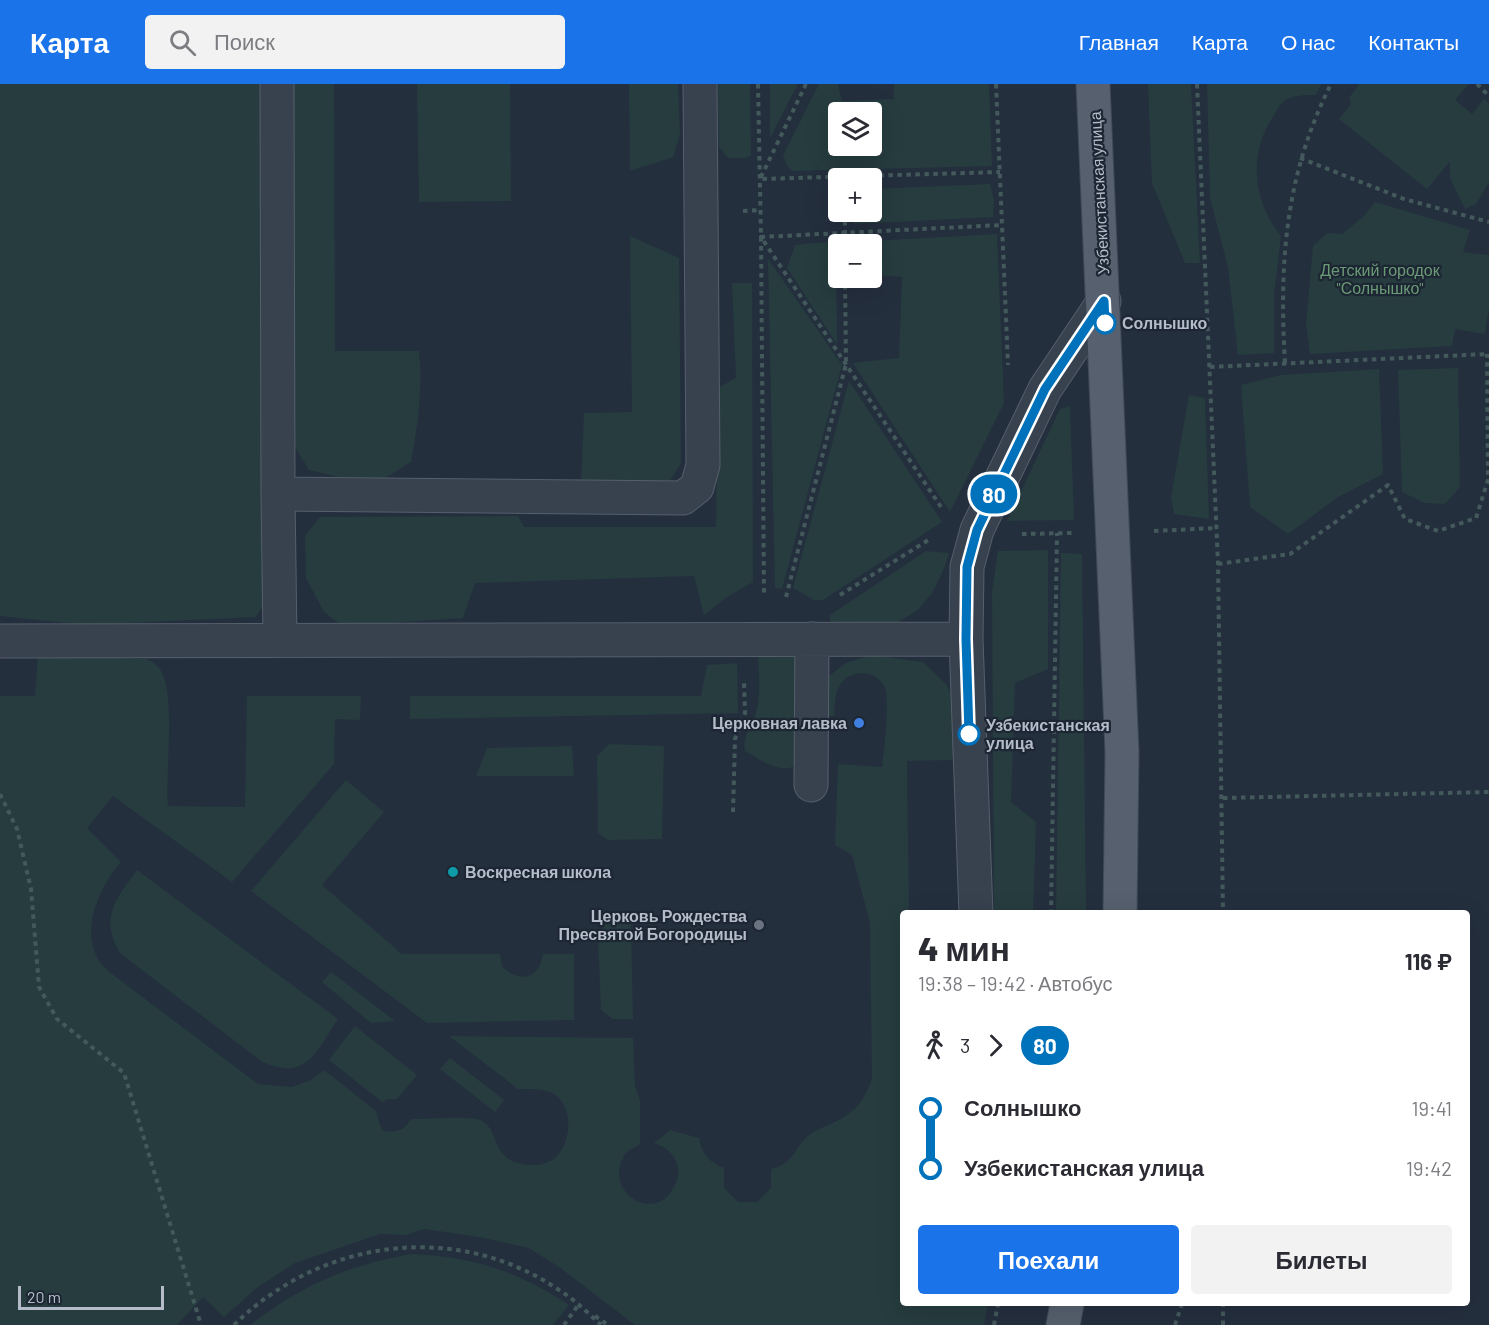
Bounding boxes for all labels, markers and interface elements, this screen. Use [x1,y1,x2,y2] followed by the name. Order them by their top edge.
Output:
[145,15,565,69] search box
[30,25,109,59] text: Карта
[166,26,199,59] icon: search
[214,28,275,54] text: Поиск
[1079,29,1159,54] text: Главная
[1192,29,1248,54] text: Карта
[1281,29,1335,54] text: О нас
[1368,29,1459,54] text: Контакты
[828,102,882,288] map controls
[828,102,882,156] button: layers
[1085,111,1112,275] street label: Узбекистанская улица
[828,168,882,222] button: +
[828,234,882,288] button: −
[1320,260,1441,297] park label: Детский городок "Солнышко"
[1094,312,1116,334] marker: Солнышко
[1122,313,1208,332] place label: Солнышко
[967,474,1021,514] line badge: 80
[982,482,1006,507] text: 80
[712,713,847,732] place label: Церковная лавка
[986,715,1110,752] place label: Узбекистанская улица
[852,716,866,730] marker: Церковная лавка
[958,723,980,745] marker: Узбекистанская улица
[465,862,611,881] place label: Воскресная школа
[446,865,460,879] marker: Воскресная школа
[558,906,747,943] place label: Церковь Рождества Пресвятой Богородицы
[752,918,766,932] marker: Церковь Рождества Пресвятой Богородицы
[918,928,1010,968] text: 4 мин
[1405,948,1452,974] text: 116 ₽
[918,971,1112,995] text: 19:38 – 19:42 · Автобус
[918,1029,951,1062] icon: walk
[979,1029,1012,1062] icon: forward
[960,1033,970,1057] text: 3
[1033,1033,1057,1058] text: 80
[964,1094,1081,1120] text: Солнышко
[1412,1096,1452,1120] text: 19:41
[964,1154,1204,1180] text: Узбекистанская улица
[1406,1156,1452,1180] text: 19:42
[918,1225,1179,1294] button: Поехали
[1191,1225,1452,1294] button: Билеты
[18,1283,164,1310] scale bar
[27,1287,61,1306] text: 20 m

